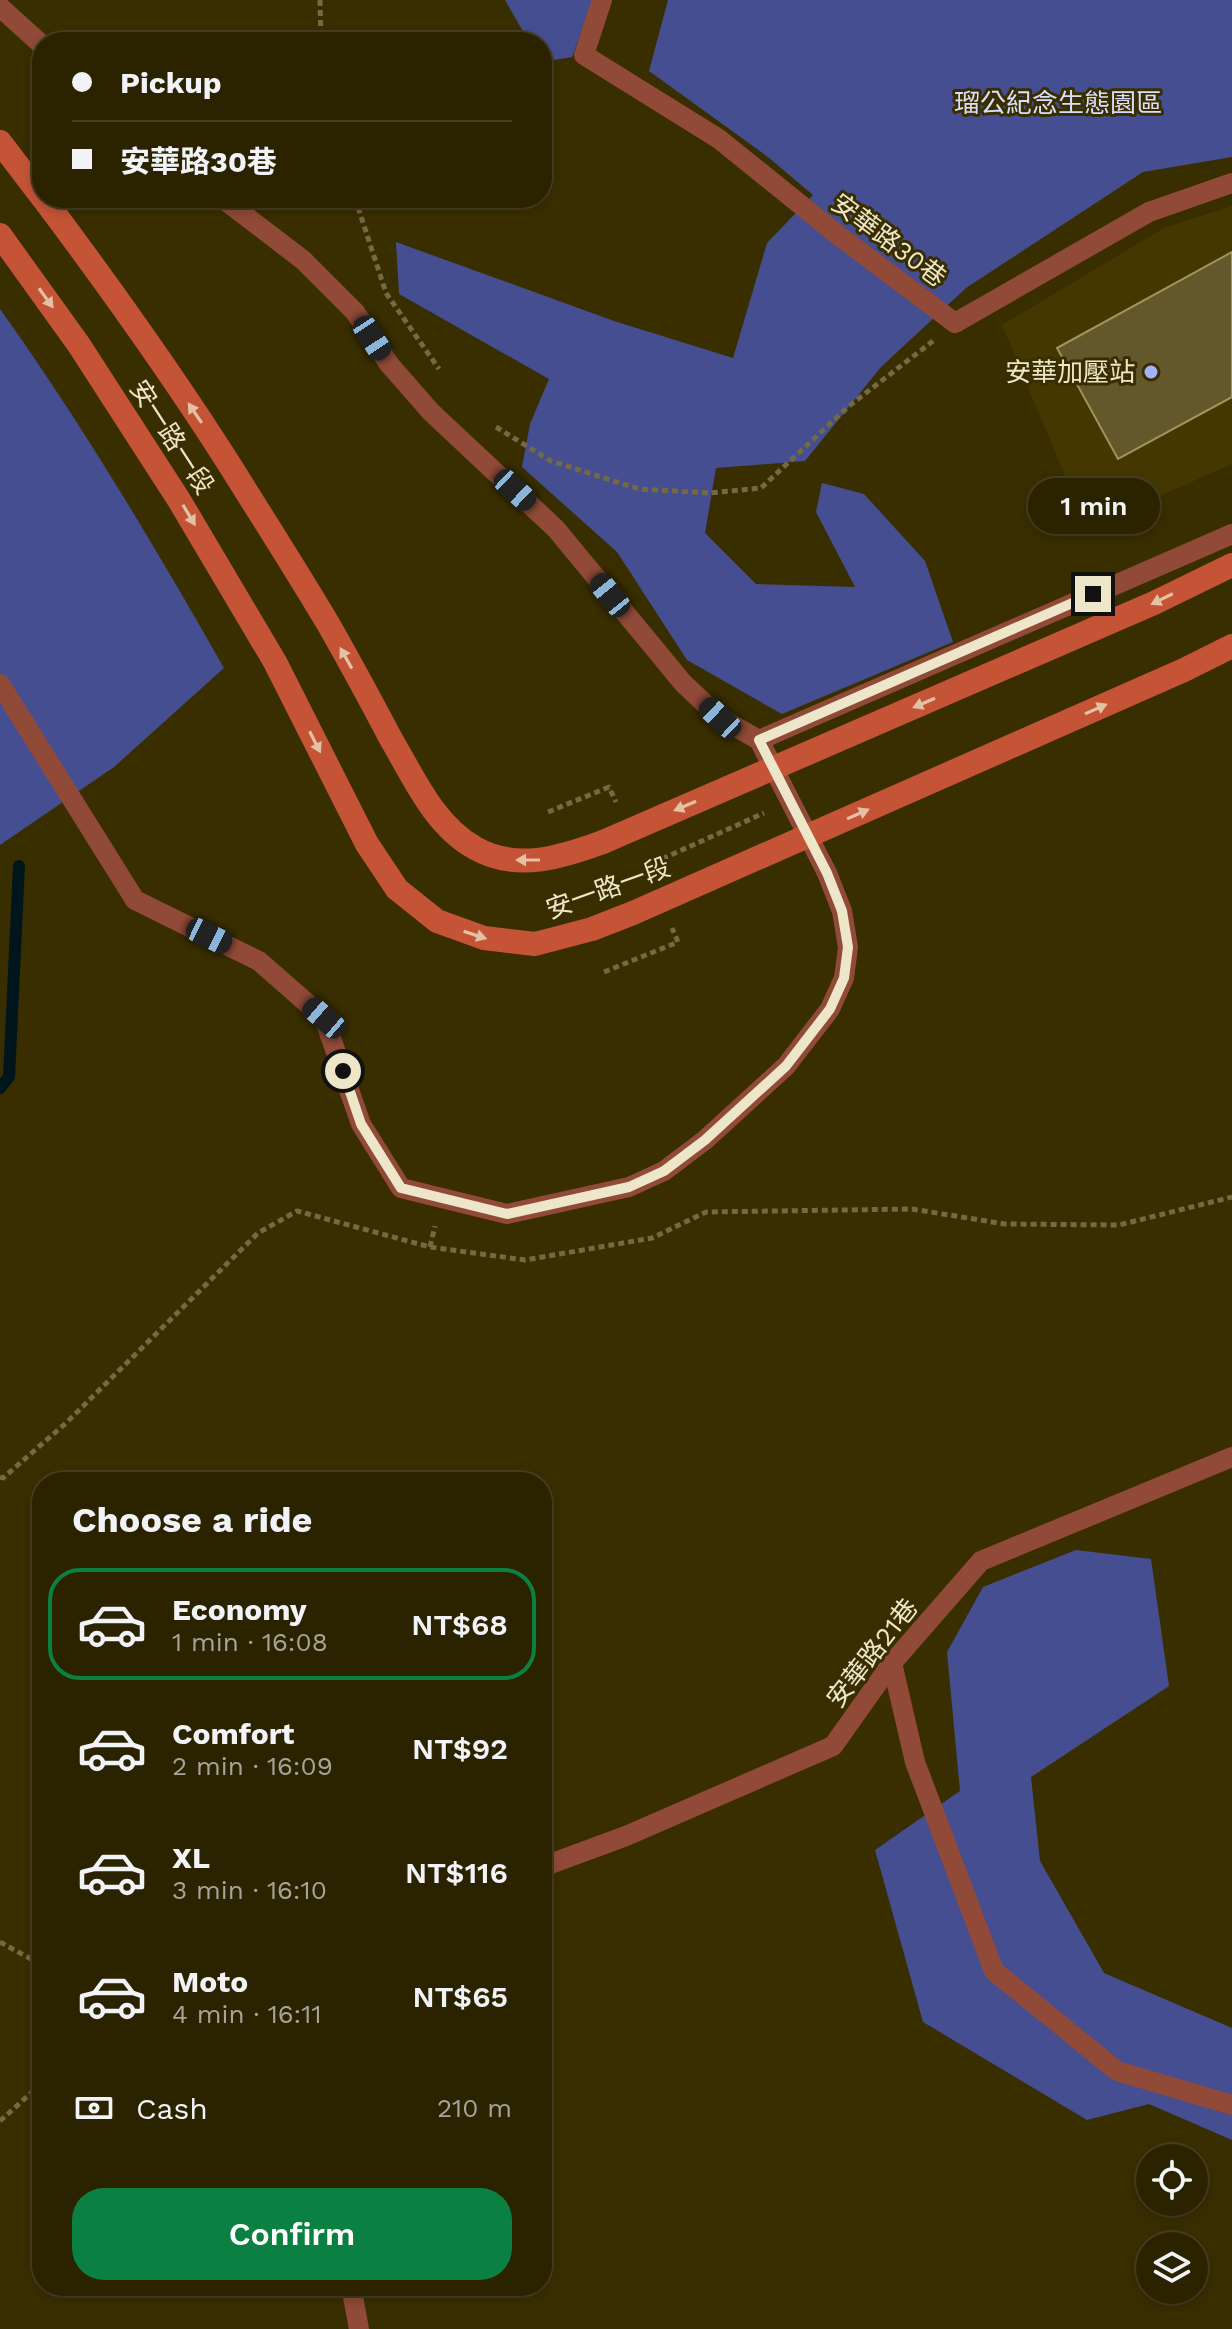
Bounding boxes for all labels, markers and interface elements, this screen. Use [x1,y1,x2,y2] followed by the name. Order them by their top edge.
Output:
[120,65,222,100] text: Pickup
[954,88,1162,118] park label: 瑠公紀念生態園區
[120,144,277,179] text: 安華路30巷
[826,187,952,293] street label: 安華路30巷
[37,288,53,309] one-way arrow
[349,311,395,365] car
[1005,357,1135,387] place label: 安華加壓站
[1142,363,1160,381] marker: 安華加壓站
[124,374,220,500] street label: 安一路一段
[188,402,203,423] one-way arrow
[489,465,541,515] car
[1027,478,1159,534] callout: 1 min
[1061,491,1127,521] text: 1 min
[181,504,195,526] one-way arrow
[586,569,634,621] car
[1075,576,1111,612] route end
[1150,592,1174,606] one-way arrow
[340,646,353,669] one-way arrow
[694,693,746,743] car
[912,697,936,710] one-way arrow
[1084,702,1108,716] one-way arrow
[309,731,322,754] one-way arrow
[673,800,697,813] one-way arrow
[846,807,870,820] one-way arrow
[542,852,674,924] street label: 安一路一段
[515,854,541,866] one-way arrow
[182,915,236,957] car
[463,929,487,941] one-way arrow
[298,993,350,1043] car
[325,1053,361,1089] route start
[72,1499,312,1541] text: Choose a ride
[76,1588,148,1660] icon: car
[172,1592,307,1627] text: Economy
[820,1593,924,1713] street label: 安華路21巷
[411,1607,508,1642] text: NT$68
[172,1627,328,1657] text: 1 min · 16:08
[76,1712,148,1784] icon: car
[172,1716,294,1751] text: Comfort
[412,1731,508,1766] text: NT$92
[172,1751,333,1781] text: 2 min · 16:09
[76,1836,148,1908] icon: car
[172,1840,210,1875] text: XL
[405,1855,508,1890] text: NT$116
[172,1875,327,1905] text: 3 min · 16:10
[76,1960,148,2032] icon: car
[172,1964,248,1999] text: Moto
[412,1979,508,2014] text: NT$65
[172,1999,322,2029] text: 4 min · 16:11
[72,2086,116,2130] icon: cash
[136,2091,208,2126] text: Cash
[437,2093,512,2123] text: 210 m
[1136,2144,1208,2304] map controls
[1136,2144,1208,2216] button: locate
[72,2188,512,2280] button: Confirm
[1136,2232,1208,2304] button: layers

